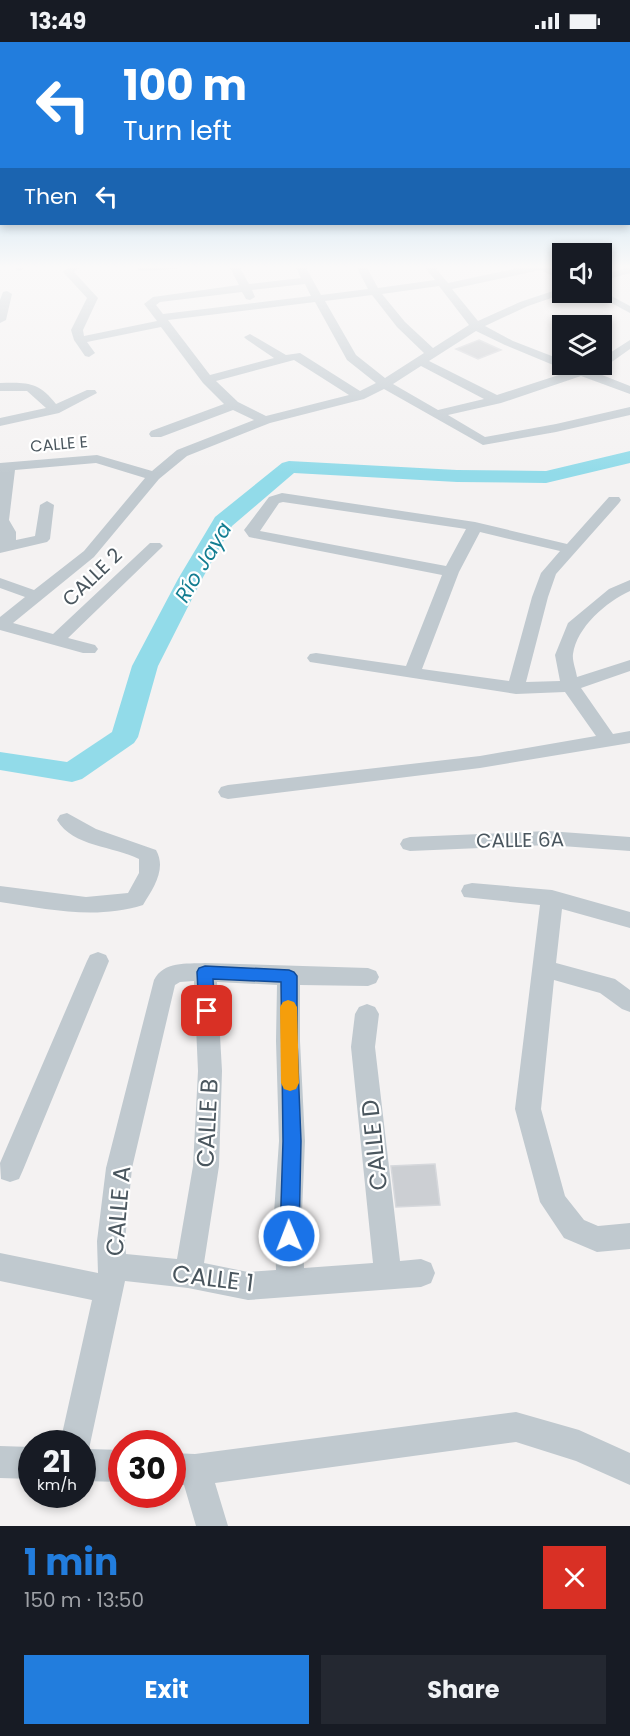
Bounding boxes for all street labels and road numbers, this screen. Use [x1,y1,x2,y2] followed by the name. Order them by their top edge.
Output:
[29,430,89,458] street label: CALLE E
[56,541,128,613] street label: CALLE 2
[476,825,564,855] street label: CALLE 6A
[188,1078,226,1168] street label: CALLE B
[353,1098,395,1192] street label: CALLE D
[98,1165,138,1257] street label: CALLE A
[170,1257,256,1299] street label: CALLE 1

